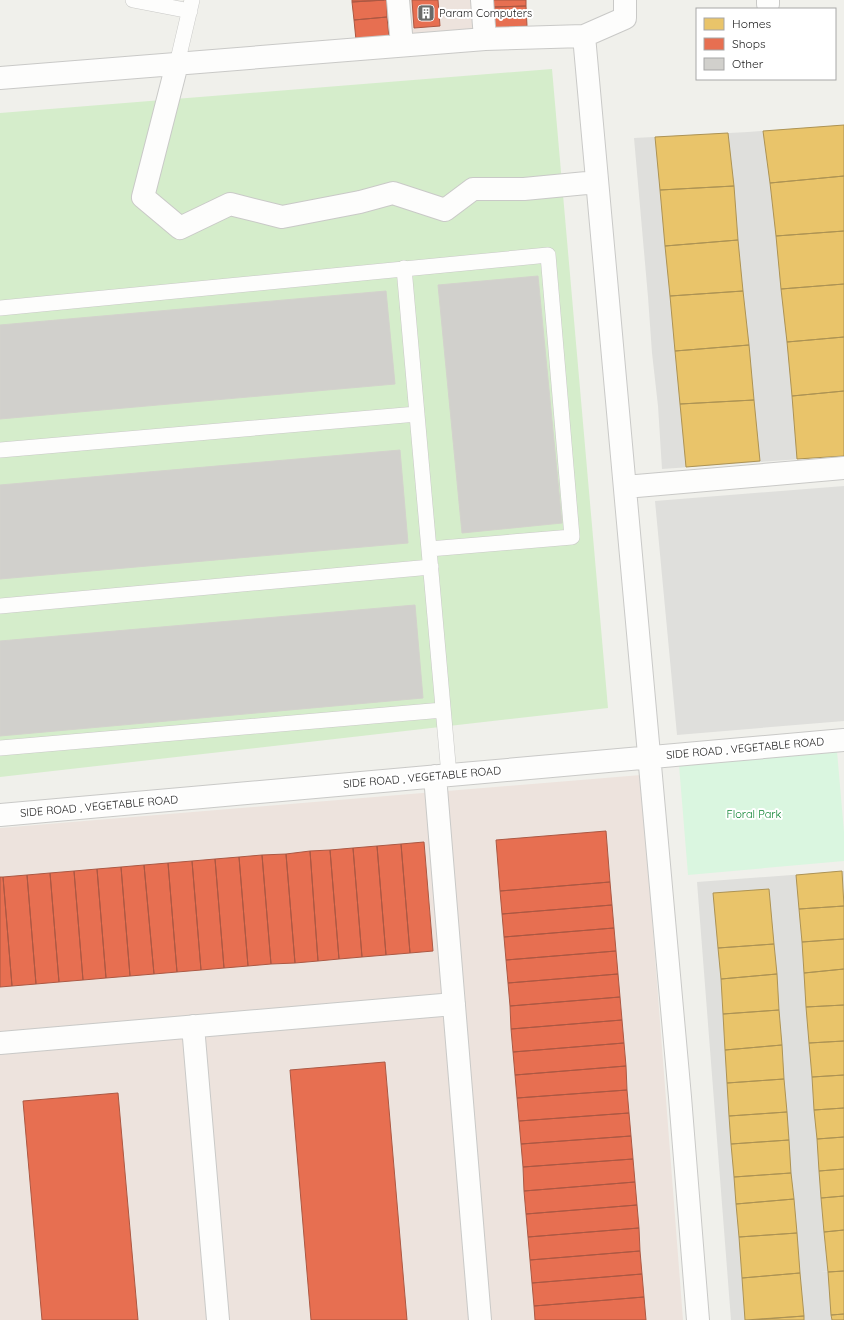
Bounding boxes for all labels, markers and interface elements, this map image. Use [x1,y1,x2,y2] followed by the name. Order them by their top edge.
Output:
[416,3,436,23] building icon: Param Computers
[439,6,532,20] place label: Param Computers
[696,8,836,80] legend
[732,16,772,31] text: Homes
[732,36,766,51] text: Shops
[732,56,764,71] text: Other
[665,734,825,762] street label: SIDE ROAD , VEGETABLE ROAD
[342,763,502,791] street label: SIDE ROAD , VEGETABLE ROAD
[19,792,179,820] street label: SIDE ROAD , VEGETABLE ROAD
[727,807,782,821] park label: Floral Park

